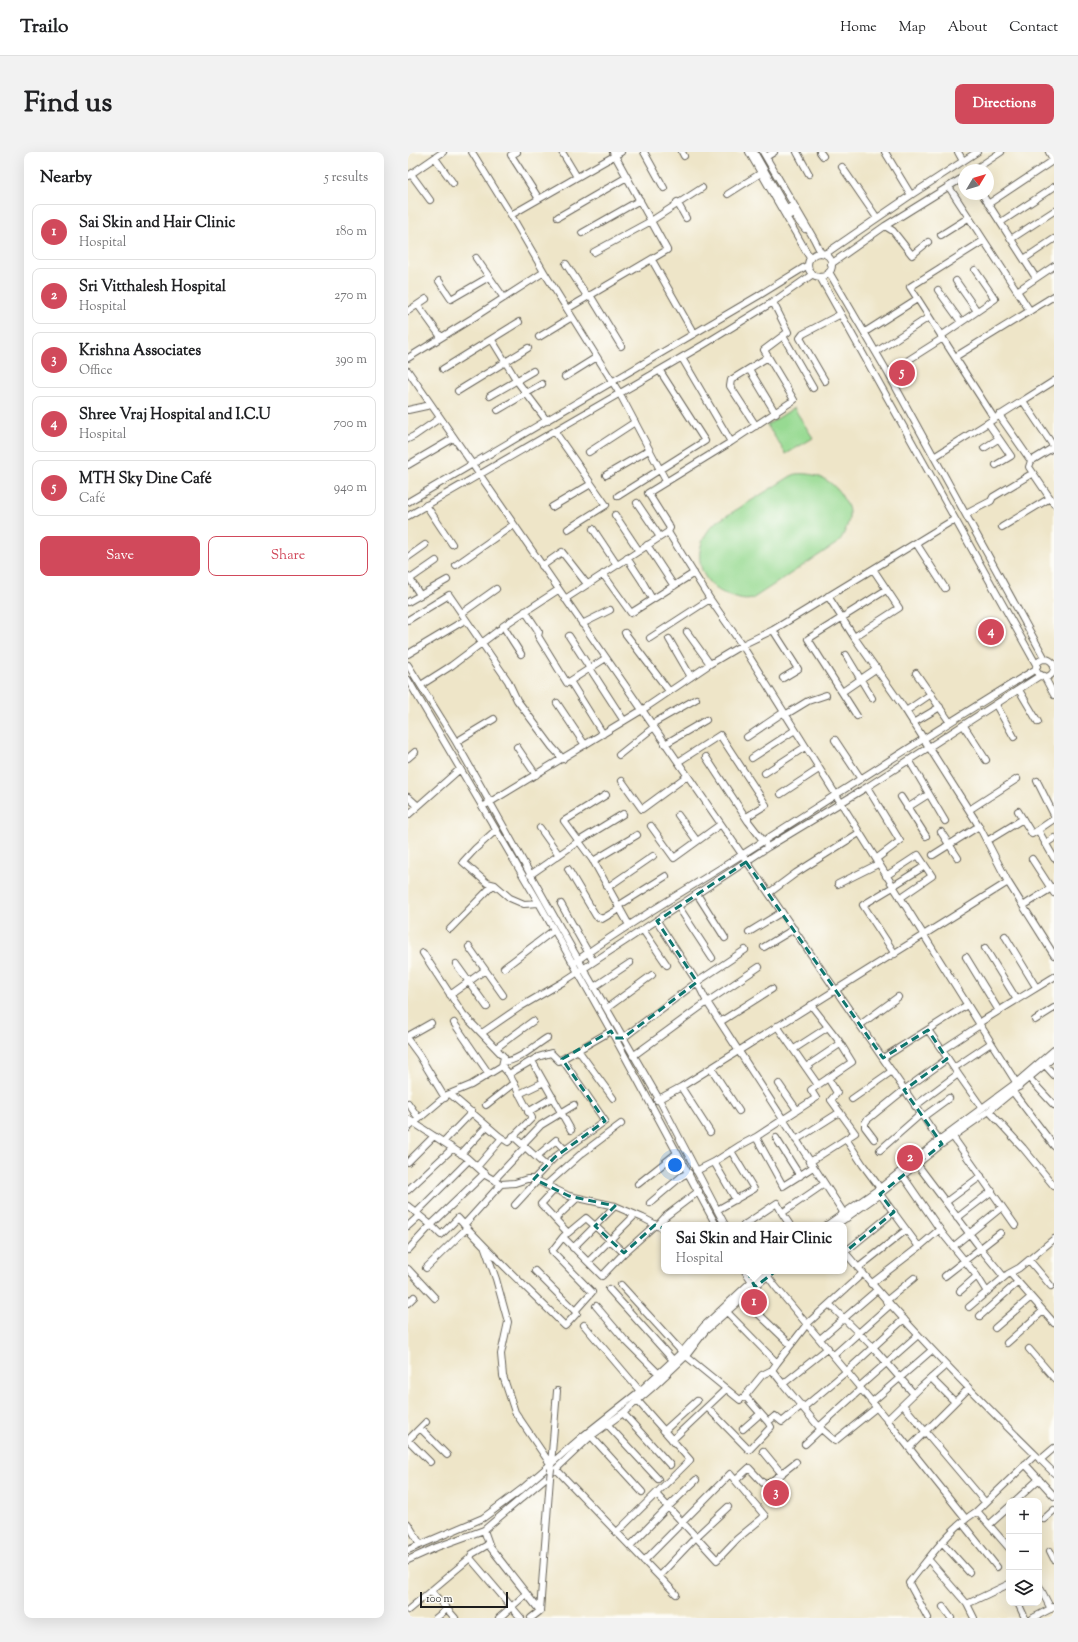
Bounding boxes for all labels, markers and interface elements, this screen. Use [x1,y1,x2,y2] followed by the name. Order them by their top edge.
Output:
[20,14,68,41] text: Trailo
[840,18,877,38] text: Home
[899,18,926,38] text: Map
[948,18,987,38] text: About
[1009,18,1058,38] text: Contact
[24,84,112,124] text: Find us
[955,84,1054,124] button: Directions
[958,164,994,200] north arrow
[40,166,92,190] text: Nearby
[324,169,368,187] text: 5 results
[79,213,235,234] text: Sai Skin and Hair Clinic
[52,223,56,241] text: 1
[336,223,367,241] text: 180 m
[79,234,126,252] text: Hospital
[79,277,226,298] text: Sri Vitthalesh Hospital
[51,287,57,305] text: 2
[334,287,367,305] text: 270 m
[79,298,126,316] text: Hospital
[79,341,201,362] text: Krishna Associates
[51,351,57,369] text: 3
[335,351,367,369] text: 390 m
[889,358,915,388] pin: 5
[79,362,112,380] text: Office
[79,405,270,426] text: Shree Vraj Hospital and I.C.U
[51,415,57,433] text: 4
[333,415,367,433] text: 700 m
[79,426,126,444] text: Hospital
[79,469,212,490] text: MTH Sky Dine Café
[52,479,56,497] text: 5
[334,479,367,497] text: 940 m
[79,490,106,508] text: Café
[40,536,200,576] button: Save
[208,536,368,576] button: Share
[978,617,1004,647] pin: 4
[897,1143,923,1173] pin: 2
[665,1155,685,1175] your location
[661,1222,847,1274] popup
[676,1229,832,1250] text: Sai Skin and Hair Clinic
[676,1250,723,1268] text: Hospital
[741,1287,767,1317] pin: 1
[763,1478,789,1508] pin: 3
[1006,1498,1042,1606] map controls
[1006,1498,1042,1534] button: +
[1006,1534,1042,1570] button: −
[1006,1570,1042,1606] button: layers
[420,1590,508,1609] scale bar
[426,1591,453,1607] text: 100 m

